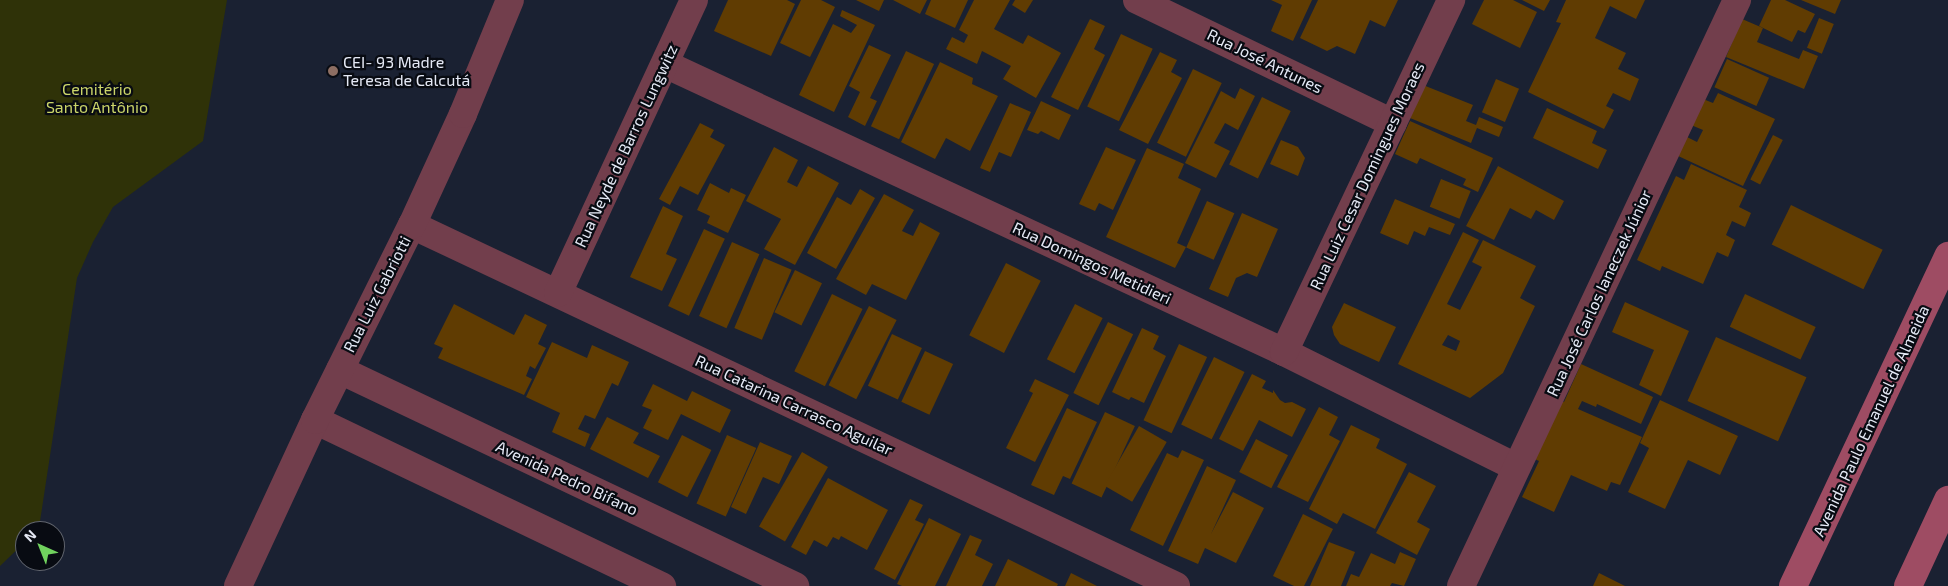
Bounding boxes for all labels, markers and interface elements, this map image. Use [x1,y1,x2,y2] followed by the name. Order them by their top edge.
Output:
[1204,25,1326,97] street label: Rua José Antunes
[571,42,681,250] street label: Rua Neyde de Barros Lungwitz
[343,52,470,90] place label: CEI- 93 Madre Teresa de Calcutá
[1306,59,1428,293] street label: Rua Luiz Cesar Domingues Moraes
[327,65,339,77] marker: CEI- 93 Madre Teresa de Calcutá
[46,79,148,117] park label: Cemitério Santo Antônio
[1542,186,1656,400] street label: Rua José Carlos Ianeczek Júnior
[1010,218,1174,308] street label: Rua Domingos Metidieri
[339,233,415,355] street label: Rua Luiz Gabriotti
[1809,302,1933,540] street label: Avenida Paulo Emanuel de Almeida
[692,351,896,459] street label: Rua Catarina Carrasco Aguilar
[493,437,641,519] street label: Avenida Pedro Bifano
[15,521,65,571] north arrow
[20,526,39,545] text: N

